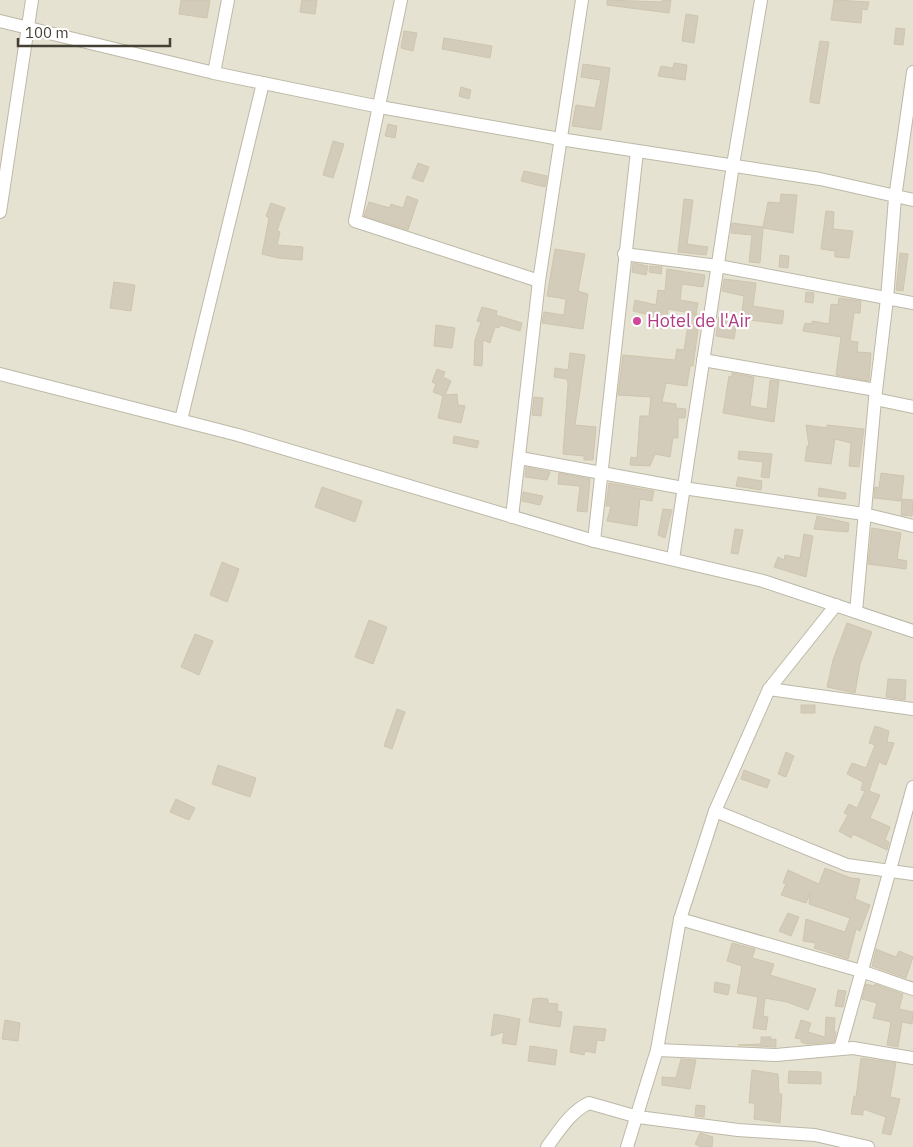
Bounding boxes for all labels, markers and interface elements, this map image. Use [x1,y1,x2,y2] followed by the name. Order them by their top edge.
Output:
[18,15,170,47] scale bar
[25,23,69,42] text: 100 m
[647,309,751,332] place label: Hotel de l'Air
[631,315,643,327] marker: Hotel de l'Air

